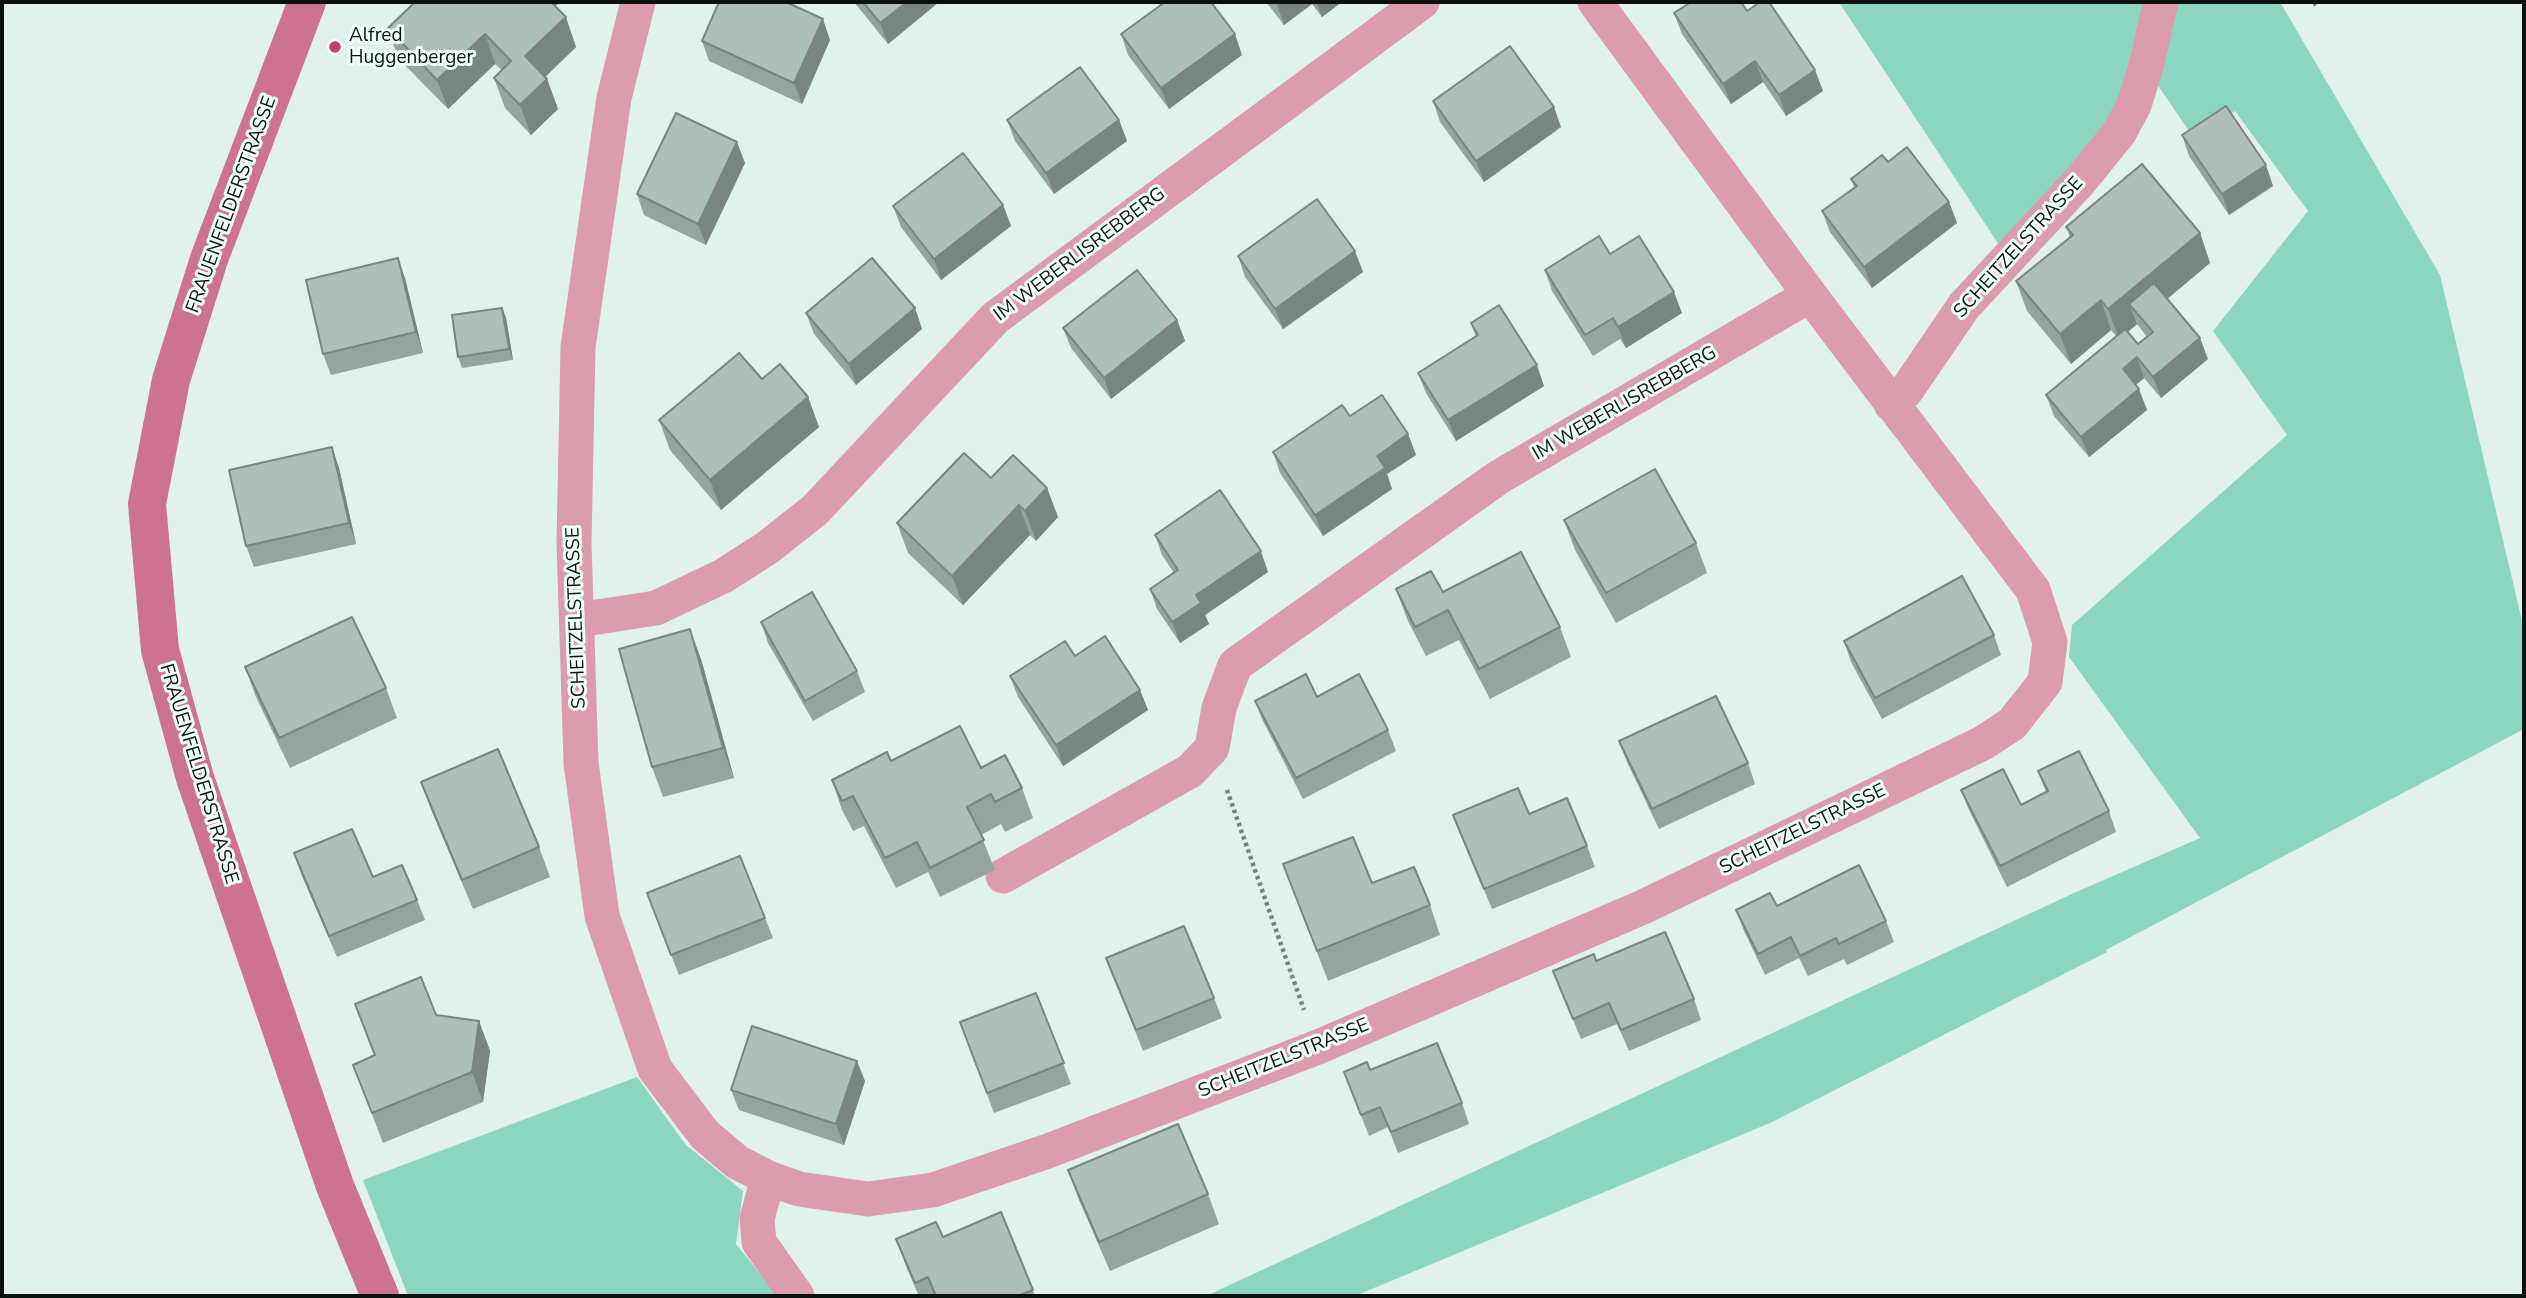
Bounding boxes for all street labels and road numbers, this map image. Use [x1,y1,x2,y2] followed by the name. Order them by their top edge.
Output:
[182,94,282,316] street label: FRAUENFELDERSTRASSE
[1950,173,2088,323] street label: SCHEITZELSTRASSE
[990,183,1170,327] street label: IM WEBERLISREBBERG
[1529,342,1721,466] street label: IM WEBERLISREBBERG
[562,527,592,709] street label: SCHEITZELSTRASSE
[154,661,242,887] street label: FRAUENFELDERSTRASSE
[1716,780,1890,880] street label: SCHEITZELSTRASSE
[1195,1014,1373,1104] street label: SCHEITZELSTRASSE

